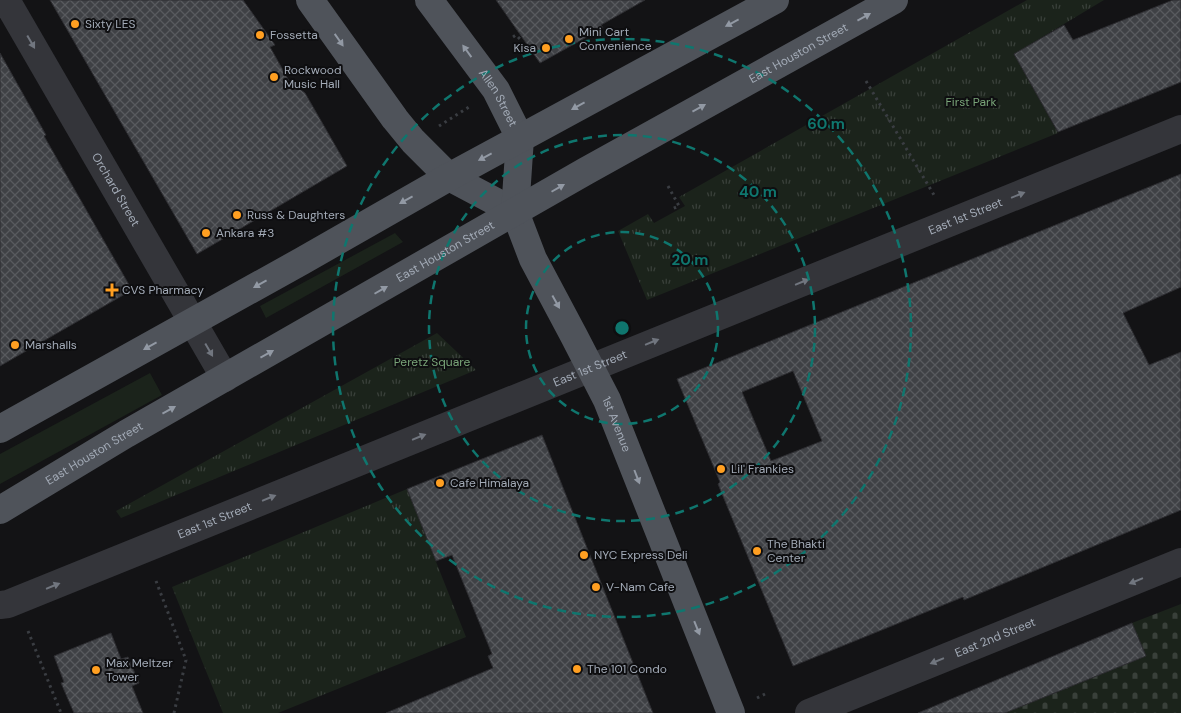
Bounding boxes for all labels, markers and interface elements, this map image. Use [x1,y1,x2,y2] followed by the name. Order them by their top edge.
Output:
[857,13,871,21] one-way arrow
[85,16,135,32] place label: Sixty LES
[69,18,81,30] marker: Sixty LES
[725,19,739,27] one-way arrow
[746,19,851,87] street label: East Houston Street
[579,24,652,54] place label: Mini Cart Convenience
[270,27,318,43] place label: Fossetta
[254,29,266,41] marker: Fossetta
[334,33,344,47] one-way arrow
[563,33,575,45] marker: Mini Cart Convenience
[26,36,35,49] one-way arrow
[514,40,536,56] place label: Kisa
[540,42,552,54] marker: Kisa
[462,44,472,58] one-way arrow
[284,62,341,92] place label: Rockwood Music Hall
[475,66,521,130] street label: Allen Street
[268,71,280,83] marker: Rockwood Music Hall
[945,94,997,110] park label: First Park
[571,102,586,110] one-way arrow
[693,104,706,113] one-way arrow
[807,114,845,134] text: 60 m
[88,150,144,230] street label: Orchard Street
[478,153,491,162] one-way arrow
[739,182,777,202] text: 40 m
[551,183,564,192] one-way arrow
[1011,190,1025,198] one-way arrow
[926,194,1005,238] street label: East 1st Street
[400,196,413,205] one-way arrow
[247,207,345,223] place label: Russ & Daughters
[231,209,243,221] marker: Russ & Daughters
[393,217,498,286] street label: East Houston Street
[216,225,274,241] place label: Ankara #3
[200,227,212,239] marker: Ankara #3
[672,250,708,270] text: 20 m
[795,277,810,285] one-way arrow
[252,280,267,288] one-way arrow
[122,282,204,298] place label: CVS Pharmacy
[106,284,118,296] marker: CVS Pharmacy
[373,286,388,294] one-way arrow
[552,294,560,309] one-way arrow
[613,319,631,337] centre of rings
[25,337,77,353] place label: Marshalls
[645,338,659,346] one-way arrow
[9,339,21,351] marker: Marshalls
[143,341,156,350] one-way arrow
[204,344,213,357] one-way arrow
[551,346,630,390] street label: East 1st Street
[260,350,275,358] one-way arrow
[394,354,470,370] park label: Peretz Square
[599,394,635,454] street label: 1st Avenue
[162,406,175,415] one-way arrow
[43,418,146,489] street label: East Houston Street
[412,433,427,441] one-way arrow
[731,461,794,477] place label: Lil' Frankies
[715,463,727,475] marker: Lil' Frankies
[633,470,641,485] one-way arrow
[450,475,529,491] place label: Cafe Himalaya
[434,477,446,489] marker: Cafe Himalaya
[262,494,276,502] one-way arrow
[175,498,254,542] street label: East 1st Street
[767,536,825,566] place label: The Bhakti Center
[751,545,763,557] marker: The Bhakti Center
[594,547,688,563] place label: NYC Express Deli
[578,549,590,561] marker: NYC Express Deli
[1129,577,1143,585] one-way arrow
[606,579,675,595] place label: V-Nam Cafe
[590,581,602,593] marker: V-Nam Cafe
[46,582,61,589] one-way arrow
[953,614,1038,661] street label: East 2nd Street
[693,621,701,636] one-way arrow
[106,655,173,685] place label: Max Meltzer Tower
[929,658,944,666] one-way arrow
[587,661,667,677] place label: The 101 Condo
[571,663,583,675] marker: The 101 Condo
[90,664,102,676] marker: Max Meltzer Tower

